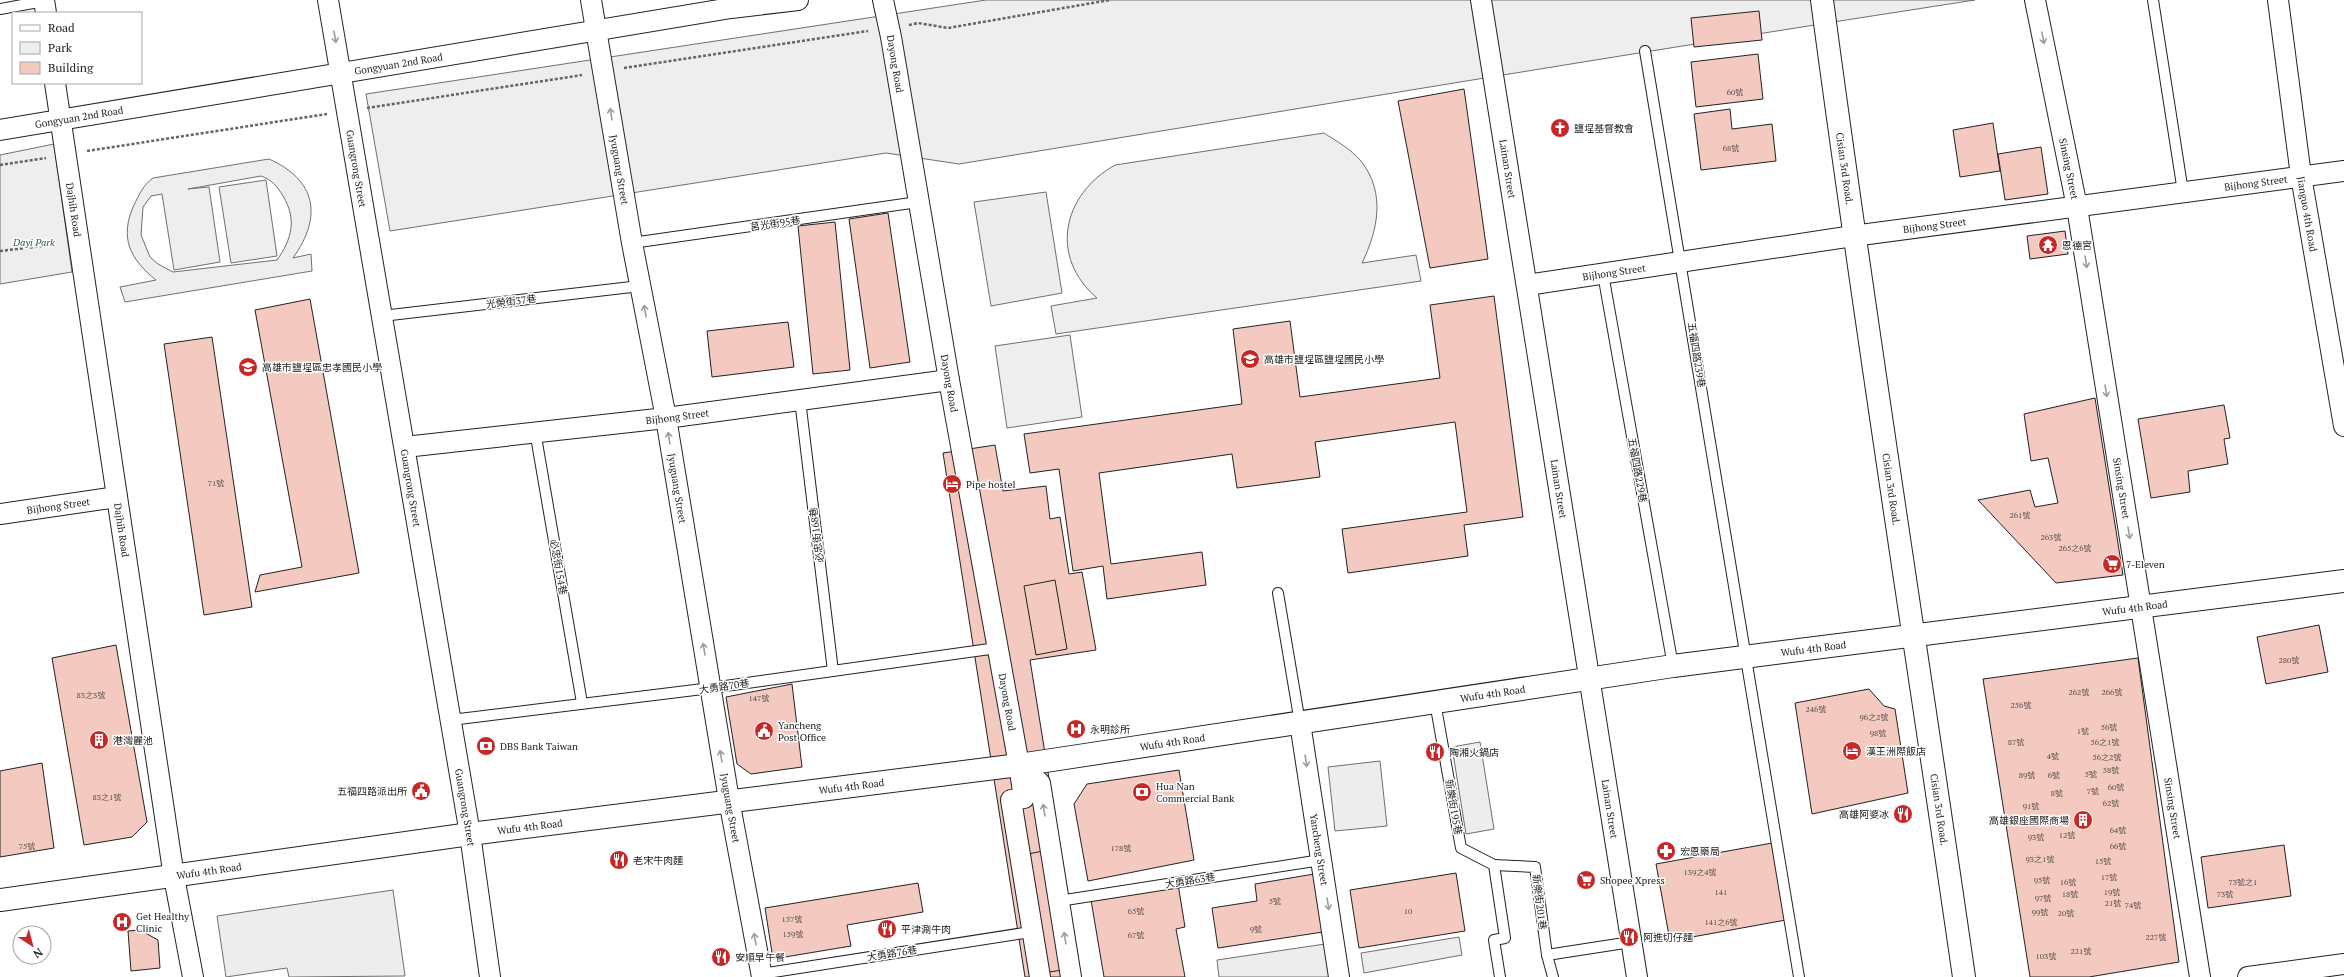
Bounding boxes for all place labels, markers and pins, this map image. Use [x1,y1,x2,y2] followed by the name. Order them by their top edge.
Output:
[1549,117,1571,139] church icon: 鹽埕基督教會
[1574,122,1634,135] place label: 鹽埕基督教會
[2037,234,2059,256] temple icon: 恩德宮
[2062,239,2092,252] place label: 恩德宮
[1239,348,1261,370] school or university icon: 高雄市鹽埕區鹽埕國民小學
[1264,353,1384,366] place label: 高雄市鹽埕區鹽埕國民小學
[237,356,259,378] school or university icon: 高雄市鹽埕區忠孝國民小學
[262,361,382,374] place label: 高雄市鹽埕區忠孝國民小學
[941,473,963,495] hotel icon: Pipe hostel
[966,478,1016,491] place label: Pipe hostel
[2101,553,2123,575] supermarket icon: 7-Eleven
[2126,558,2165,571] place label: 7-Eleven
[1065,718,1087,740] hospital icon: 永明診所
[778,719,826,744] place label: Yancheng Post Office
[753,720,775,742] public building icon: Yancheng Post Office
[1090,723,1130,736] place label: 永明診所
[88,729,110,751] building icon: 港灣麗池
[113,734,153,747] place label: 港灣麗池
[475,735,497,757] bank icon: DBS Bank Taiwan
[500,740,578,753] place label: DBS Bank Taiwan
[1841,740,1863,762] hotel icon: 漢王洲際飯店
[1424,741,1446,763] restaurant icon: 陶湘火鍋店
[1866,745,1926,758] place label: 漢王洲際飯店
[1449,746,1499,759] place label: 陶湘火鍋店
[410,780,432,802] public building icon: 五福四路派出所
[1156,780,1235,805] place label: Hua Nan Commercial Bank
[1131,781,1153,803] bank icon: Hua Nan Commercial Bank
[337,785,407,798] place label: 五福四路派出所
[1892,803,1914,825] restaurant icon: 高雄阿婆冰
[1839,808,1889,821] place label: 高雄阿婆冰
[2072,809,2094,831] building icon: 高雄銀座國際商場
[1989,814,2069,827] place label: 高雄銀座國際商場
[1655,840,1677,862] pharmacy icon: 宏恩藥局
[1680,845,1720,858] place label: 宏恩藥局
[608,849,630,871] restaurant icon: 老宋牛肉麵
[633,854,683,867] place label: 老宋牛肉麵
[1575,869,1597,891] supermarket icon: Shopee Xpress
[1600,874,1665,887] place label: Shopee Xpress
[136,910,190,935] place label: Get Healthy Clinic
[111,911,133,933] hospital icon: Get Healthy Clinic
[876,918,898,940] restaurant icon: 平津涮牛肉
[901,923,951,936] place label: 平津涮牛肉
[1618,926,1640,948] restaurant icon: 阿進切仔麵
[1643,931,1693,944] place label: 阿進切仔麵
[710,946,732,968] restaurant icon: 安順早午餐
[735,951,785,964] place label: 安順早午餐

